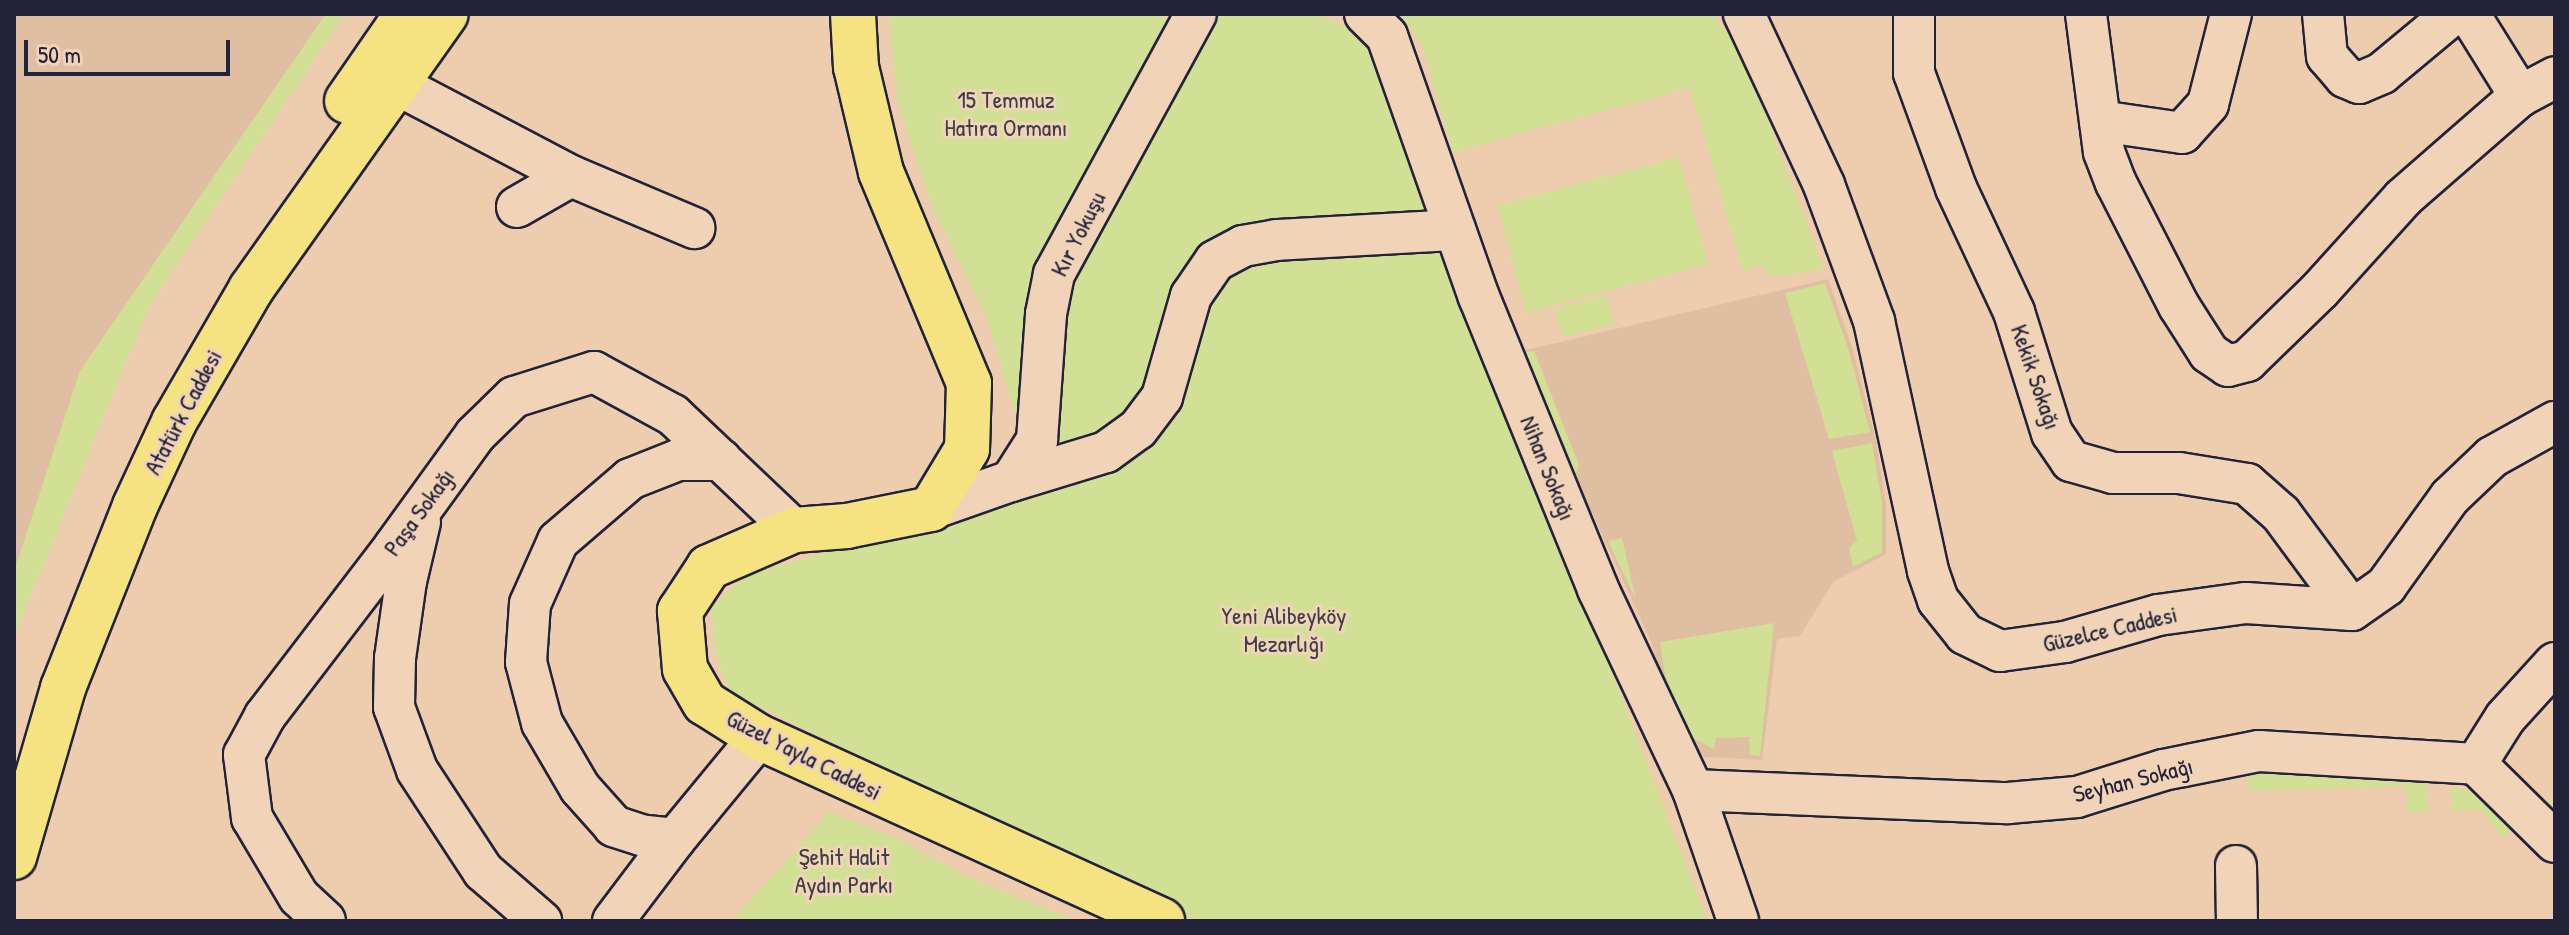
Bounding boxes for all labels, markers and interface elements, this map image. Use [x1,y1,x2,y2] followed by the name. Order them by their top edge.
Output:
[28,24,234,74] scale bar
[38,38,81,70] text: 50 m
[945,86,1067,142] park label: 15 Temmuz Hatıra Ormanı
[1044,187,1112,281] street label: Kır Yokuşu
[2005,321,2067,433] street label: Kekik Sokağı
[138,345,228,479] street label: Atatürk Caddesi
[1514,412,1582,524] street label: Nihan Sokağı
[378,463,460,561] street label: Paşa Sokağı
[2040,600,2180,658] street label: Güzelce Caddesi
[1222,602,1346,658] park label: Yeni Alibeyköy Mezarlığı
[722,704,886,806] street label: Güzel Yayla Caddesi
[2070,751,2196,809] street label: Seyhan Sokağı
[795,843,893,899] park label: Şehit Halit Aydın Parkı

